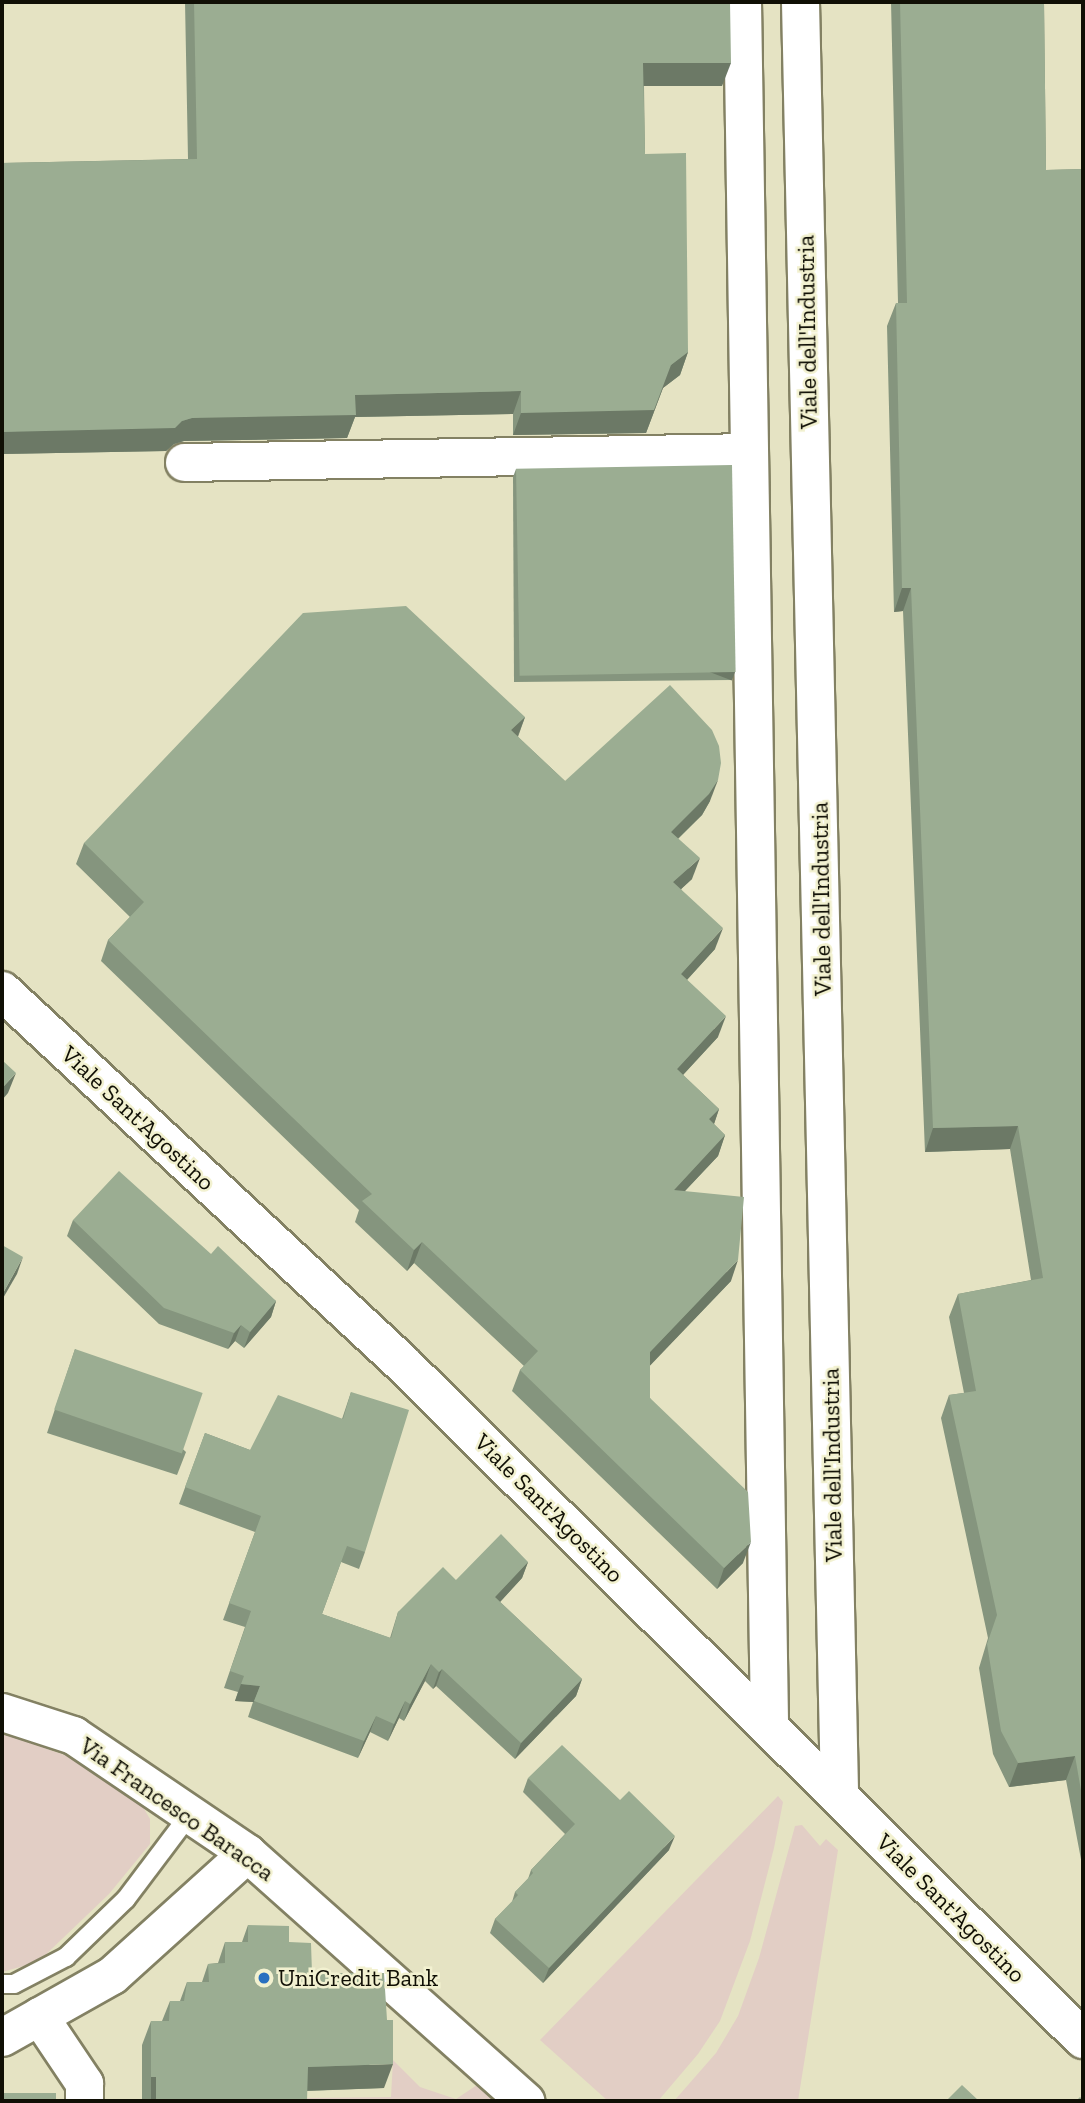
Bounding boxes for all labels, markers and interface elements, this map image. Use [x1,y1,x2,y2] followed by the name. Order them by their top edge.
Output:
[791,235,823,429] street label: Viale dell'Industria
[805,802,837,996] street label: Viale dell'Industria
[55,1039,221,1197] street label: Viale Sant'Agostino
[816,1368,848,1562] street label: Viale dell'Industria
[468,1427,630,1589] street label: Viale Sant'Agostino
[74,1731,280,1887] street label: Via Francesco Baracca
[870,1827,1032,1989] street label: Viale Sant'Agostino
[278,1964,438,1992] place label: UniCredit Bank
[256,1970,272,1986] marker: UniCredit Bank

